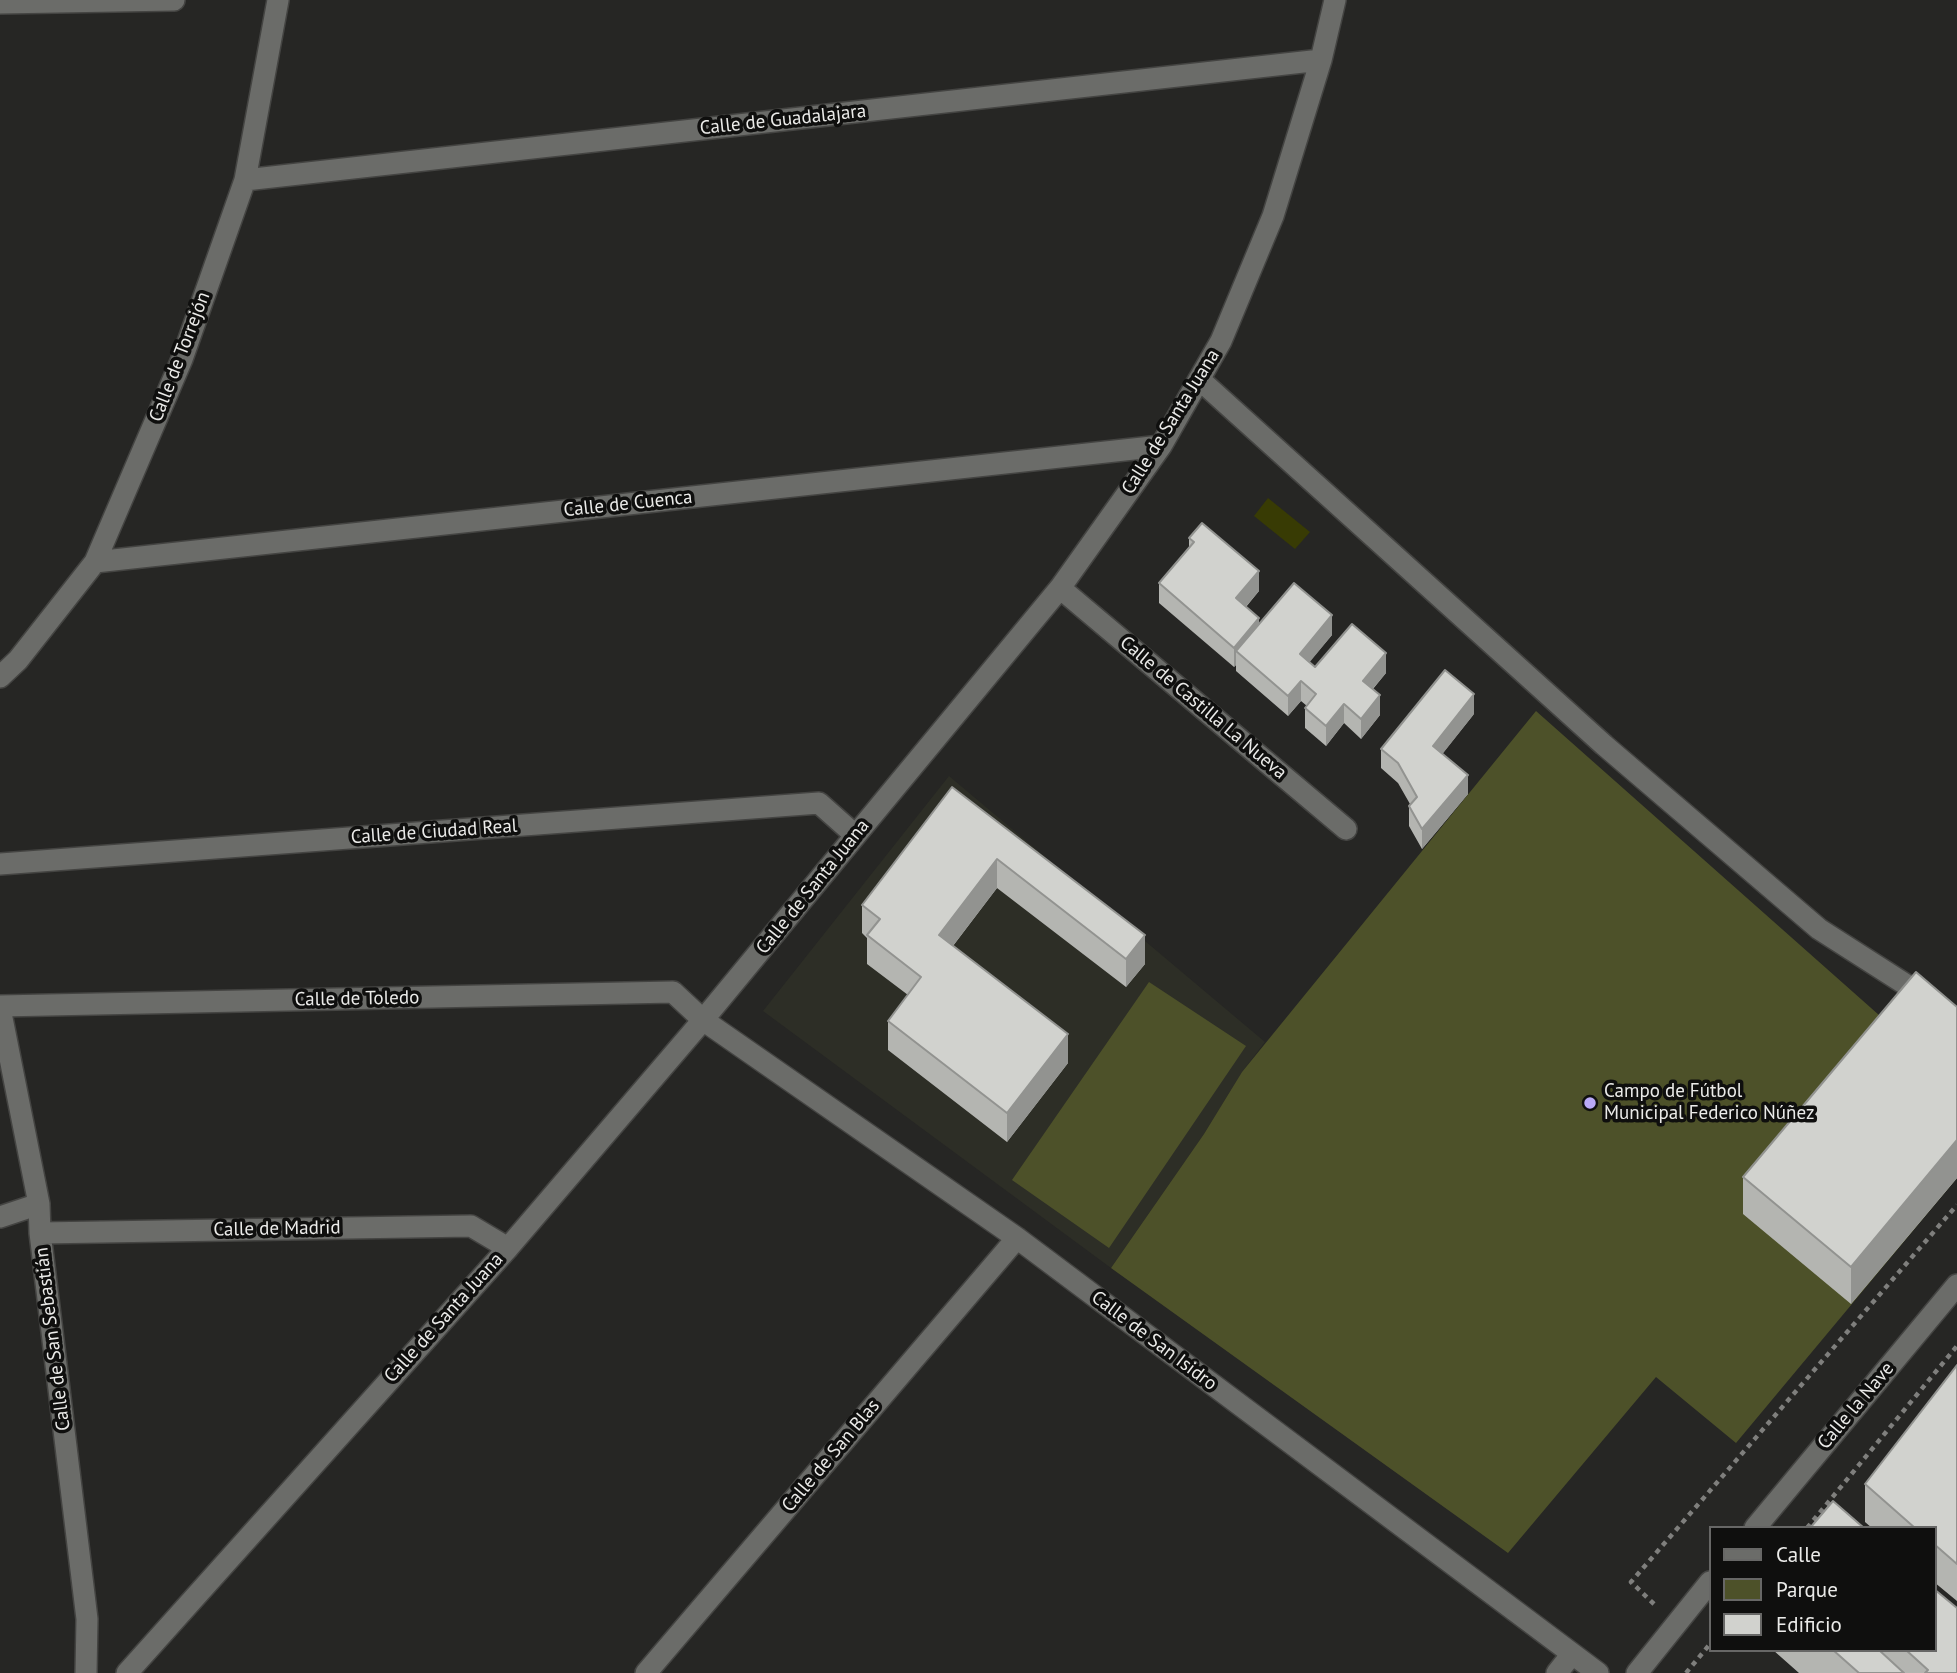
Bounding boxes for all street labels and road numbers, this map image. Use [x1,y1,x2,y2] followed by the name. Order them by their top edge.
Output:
[699,100,867,140] street label: Calle de Guadalajara
[145,289,215,425] street label: Calle de Torrejón
[1117,345,1225,499] street label: Calle de Santa Juana
[562,486,694,522] street label: Calle de Cuenca
[1115,632,1291,784] street label: Calle de Castilla La Nueva
[350,815,518,849] street label: Calle de Ciudad Real
[752,815,874,959] street label: Calle de Santa Juana
[295,987,419,1011] street label: Calle de Toledo
[213,1216,341,1242] street label: Calle de Madrid
[30,1246,76,1432] street label: Calle de San Sebastián
[380,1248,508,1388] street label: Calle de Santa Juana
[1087,1286,1221,1396] street label: Calle de San Isidro
[1813,1358,1899,1454] street label: Calle la Nave
[777,1395,885,1517] street label: Calle de San Blas

